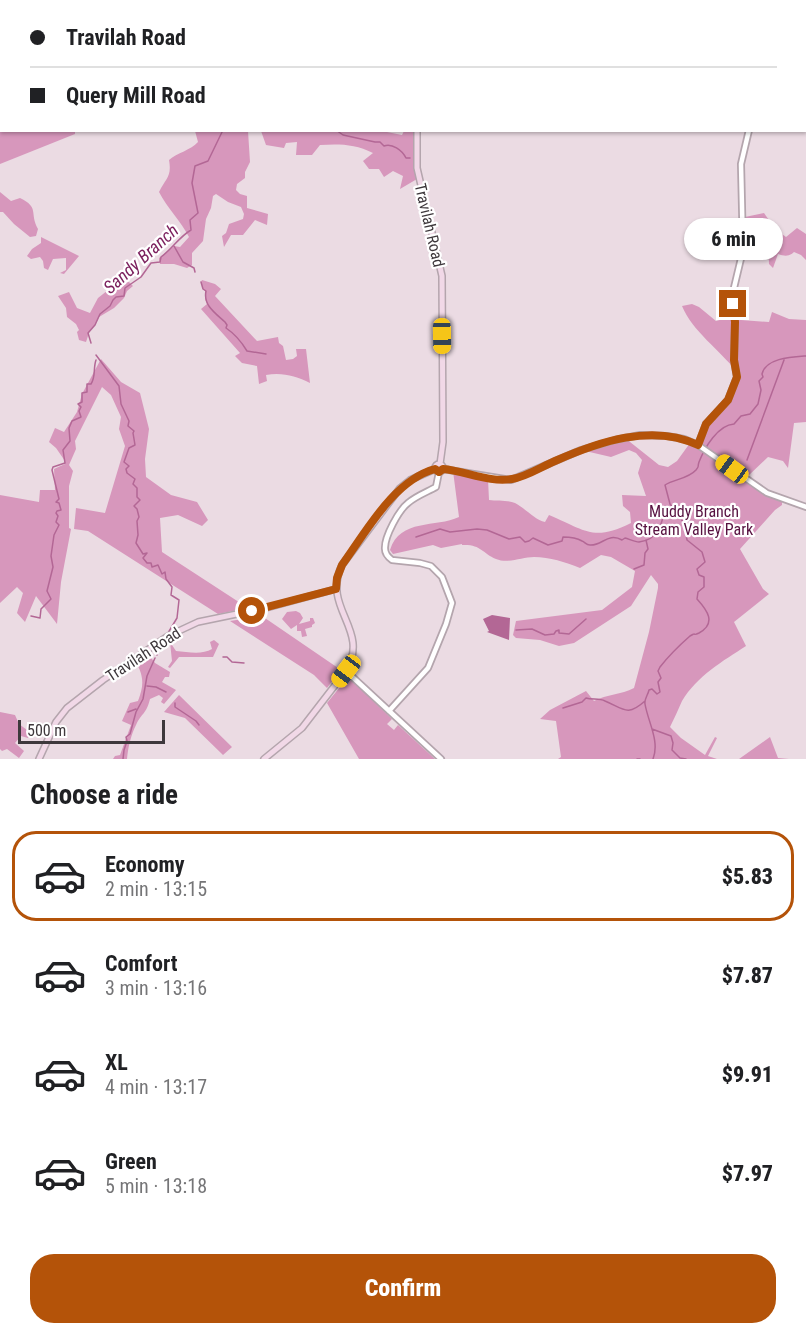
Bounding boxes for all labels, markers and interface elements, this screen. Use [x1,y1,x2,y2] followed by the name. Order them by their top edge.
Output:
[66,25,186,50] text: Travilah Road
[66,83,206,108] text: Query Mill Road
[411,181,448,269] street label: Travilah Road
[684,217,783,259] callout: 6 min
[99,219,183,298] water label: Sandy Branch
[711,227,756,251] text: 6 min
[719,290,746,317] route end
[433,318,451,354] car
[712,451,752,487] car
[635,502,754,539] park label: Muddy Branch Stream Valley Park
[238,597,265,624] route start
[102,623,184,686] street label: Travilah Road
[328,651,364,691] car
[18,717,165,744] scale bar
[27,721,66,740] text: 500 m
[30,779,178,811] text: Choose a ride
[33,849,87,903] icon: car
[105,852,185,877] text: Economy
[722,864,773,889] text: $5.83
[105,877,207,901] text: 2 min · 13:15
[33,948,87,1002] icon: car
[105,951,178,976] text: Comfort
[722,963,773,988] text: $7.87
[105,976,207,1000] text: 3 min · 13:16
[33,1047,87,1101] icon: car
[105,1050,128,1075] text: XL
[722,1062,773,1087] text: $9.91
[105,1075,207,1099] text: 4 min · 13:17
[33,1146,87,1200] icon: car
[105,1149,157,1174] text: Green
[722,1161,773,1186] text: $7.97
[105,1174,207,1198] text: 5 min · 13:18
[30,1254,776,1323] button: Confirm

